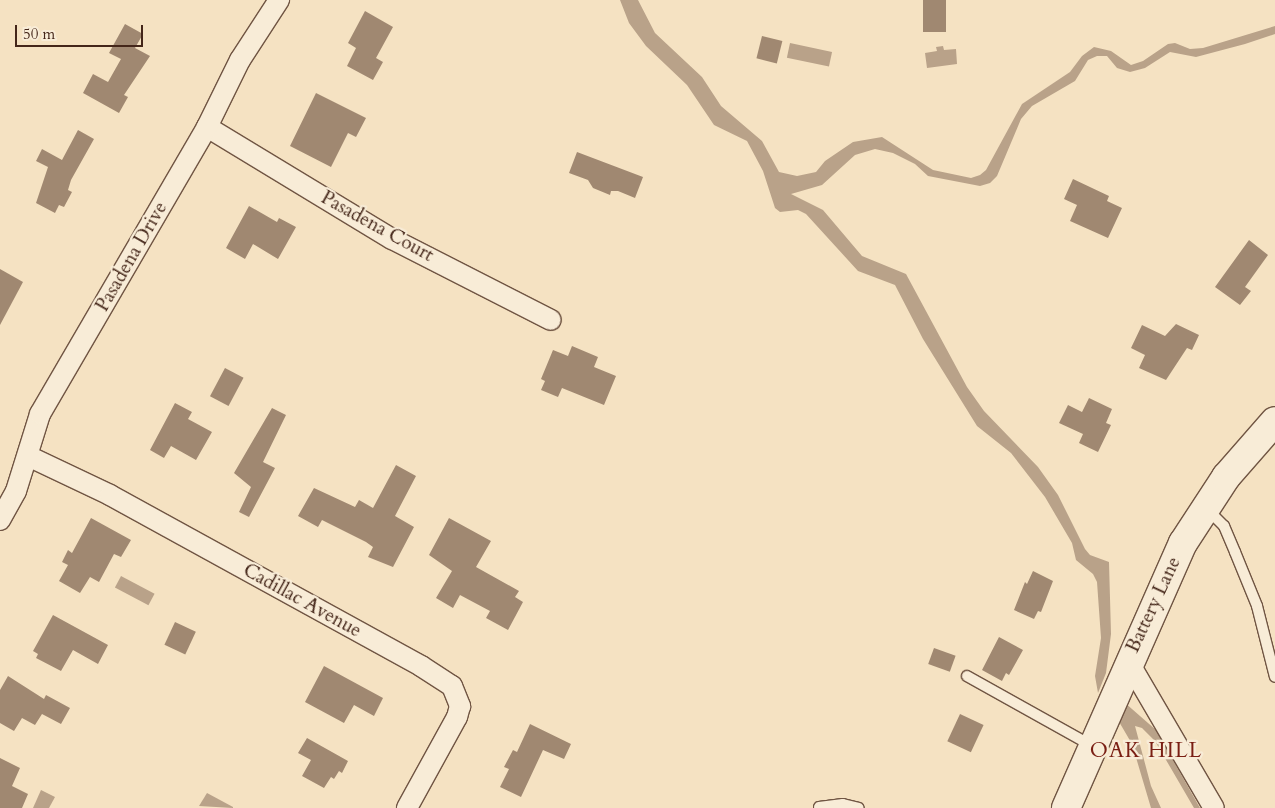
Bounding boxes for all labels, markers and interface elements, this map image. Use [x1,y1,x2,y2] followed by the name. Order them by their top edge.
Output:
[18,15,145,47] scale bar
[23,24,55,44] text: 50 m
[317,187,437,267] street label: Pasadena Court
[91,198,173,316] street label: Pasadena Drive
[1122,554,1186,656] street label: Battery Lane
[239,559,365,643] street label: Cadillac Avenue
[1089,738,1203,764] district label: OAK HILL

